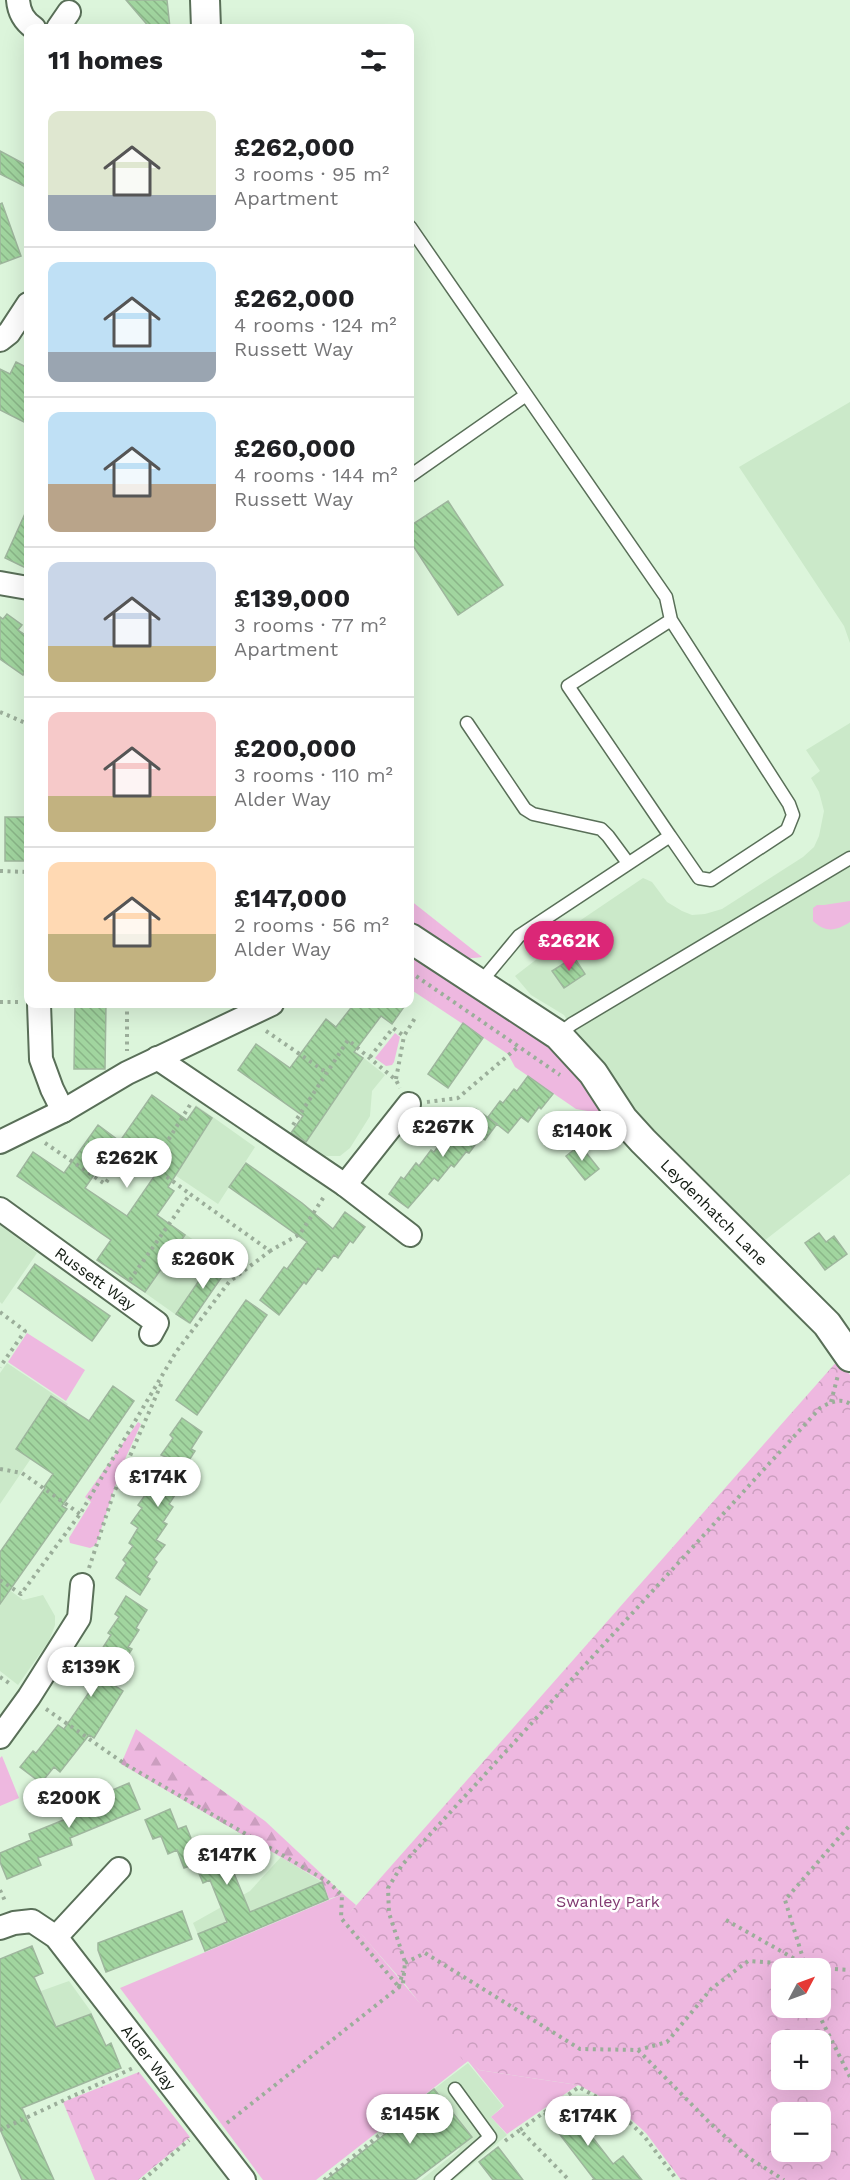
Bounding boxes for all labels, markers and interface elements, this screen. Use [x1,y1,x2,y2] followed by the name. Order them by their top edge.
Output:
[357,44,390,77] icon: filters
[48,45,163,75] text: 11 homes
[234,132,355,162] text: £262,000
[96,135,168,207] icon: home
[234,162,389,186] text: 3 rooms · 95 m²
[234,186,338,210] text: Apartment
[234,283,355,313] text: £262,000
[96,286,168,358] icon: home
[234,313,397,337] text: 4 rooms · 124 m²
[234,337,353,361] text: Russett Way
[234,433,356,463] text: £260,000
[96,436,168,508] icon: home
[234,463,398,487] text: 4 rooms · 144 m²
[234,487,353,511] text: Russett Way
[234,583,350,613] text: £139,000
[96,586,168,658] icon: home
[234,613,386,637] text: 3 rooms · 77 m²
[234,637,338,661] text: Apartment
[234,733,356,763] text: £200,000
[96,736,168,808] icon: home
[234,763,393,787] text: 3 rooms · 110 m²
[234,787,331,811] text: Alder Way
[234,883,347,913] text: £147,000
[96,886,168,958] icon: home
[234,913,389,937] text: 2 rooms · 56 m²
[527,921,611,972] pin: £262K
[538,928,600,952] text: £262K
[234,937,331,961] text: Alder Way
[401,1107,485,1158] pin: £267K
[540,1111,624,1162] pin: £140K
[412,1114,474,1138] text: £267K
[552,1118,612,1142] text: £140K
[85,1138,169,1189] pin: £262K
[96,1145,158,1169] text: £262K
[657,1155,772,1270] street label: Leydenhatch Lane
[161,1239,245,1290] pin: £260K
[51,1243,140,1315] street label: Russett Way
[171,1246,235,1270] text: £260K
[116,1457,200,1508] pin: £174K
[129,1464,187,1488] text: £174K
[49,1647,133,1698] pin: £139K
[61,1654,121,1678] text: £139K
[27,1778,111,1829] pin: £200K
[37,1785,101,1809] text: £200K
[185,1835,269,1886] pin: £147K
[198,1842,256,1866] text: £147K
[556,1892,660,1911] park label: Swanley Park
[771,1958,831,2018] north arrow
[771,1958,831,2162] map controls
[117,2021,180,2095] street label: Alder Way
[771,2030,831,2090] button: +
[368,2094,452,2145] pin: £145K
[546,2096,630,2147] pin: £174K
[380,2101,440,2125] text: £145K
[771,2102,831,2162] button: −
[559,2103,617,2127] text: £174K

